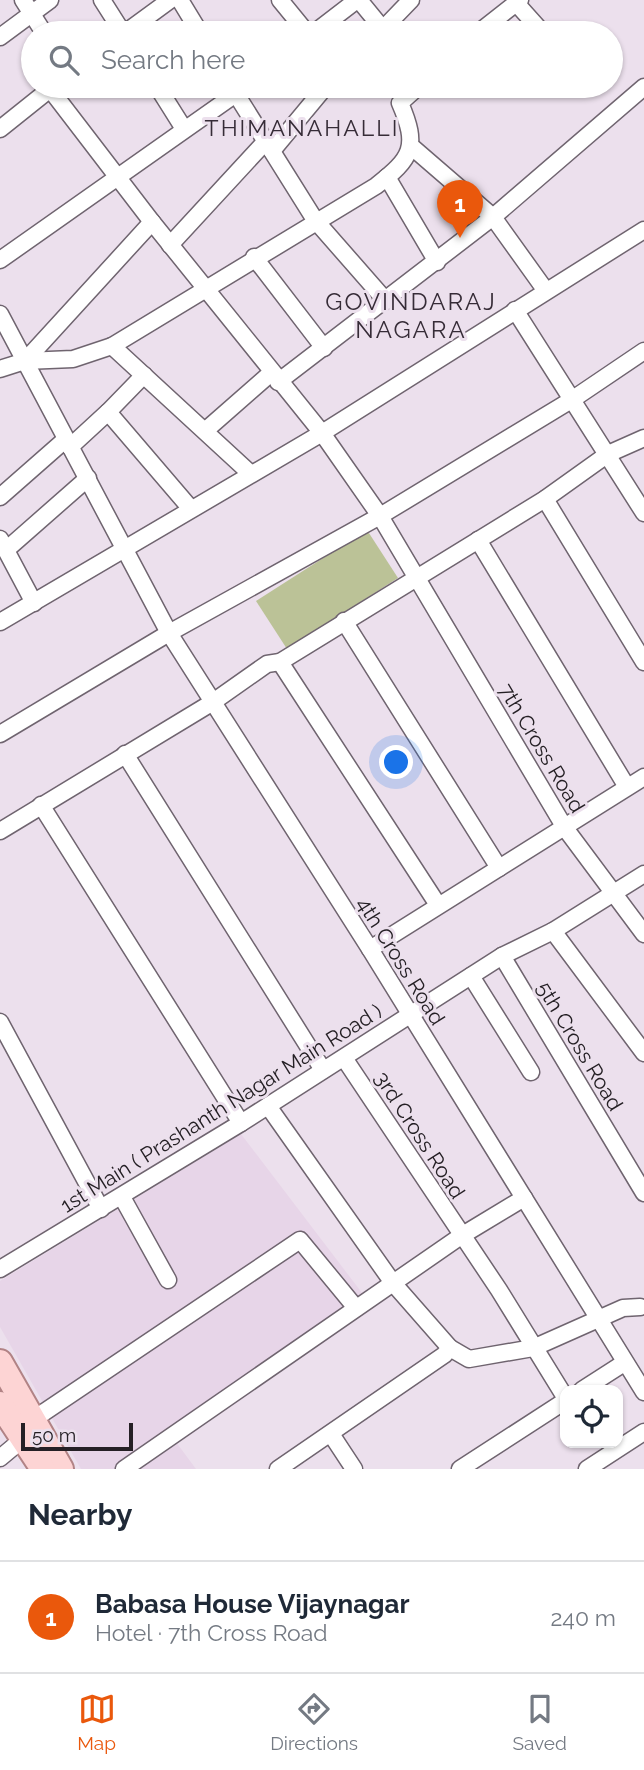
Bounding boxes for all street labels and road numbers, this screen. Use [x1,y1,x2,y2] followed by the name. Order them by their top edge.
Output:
[494,679,590,817] street label: 7th Cross Road
[352,892,450,1030] street label: 4th Cross Road
[532,977,628,1115] street label: 5th Cross Road
[56,998,386,1218] street label: 1st Main ( Prashanth Nagar Main Road )
[370,1067,470,1203] street label: 3rd Cross Road

